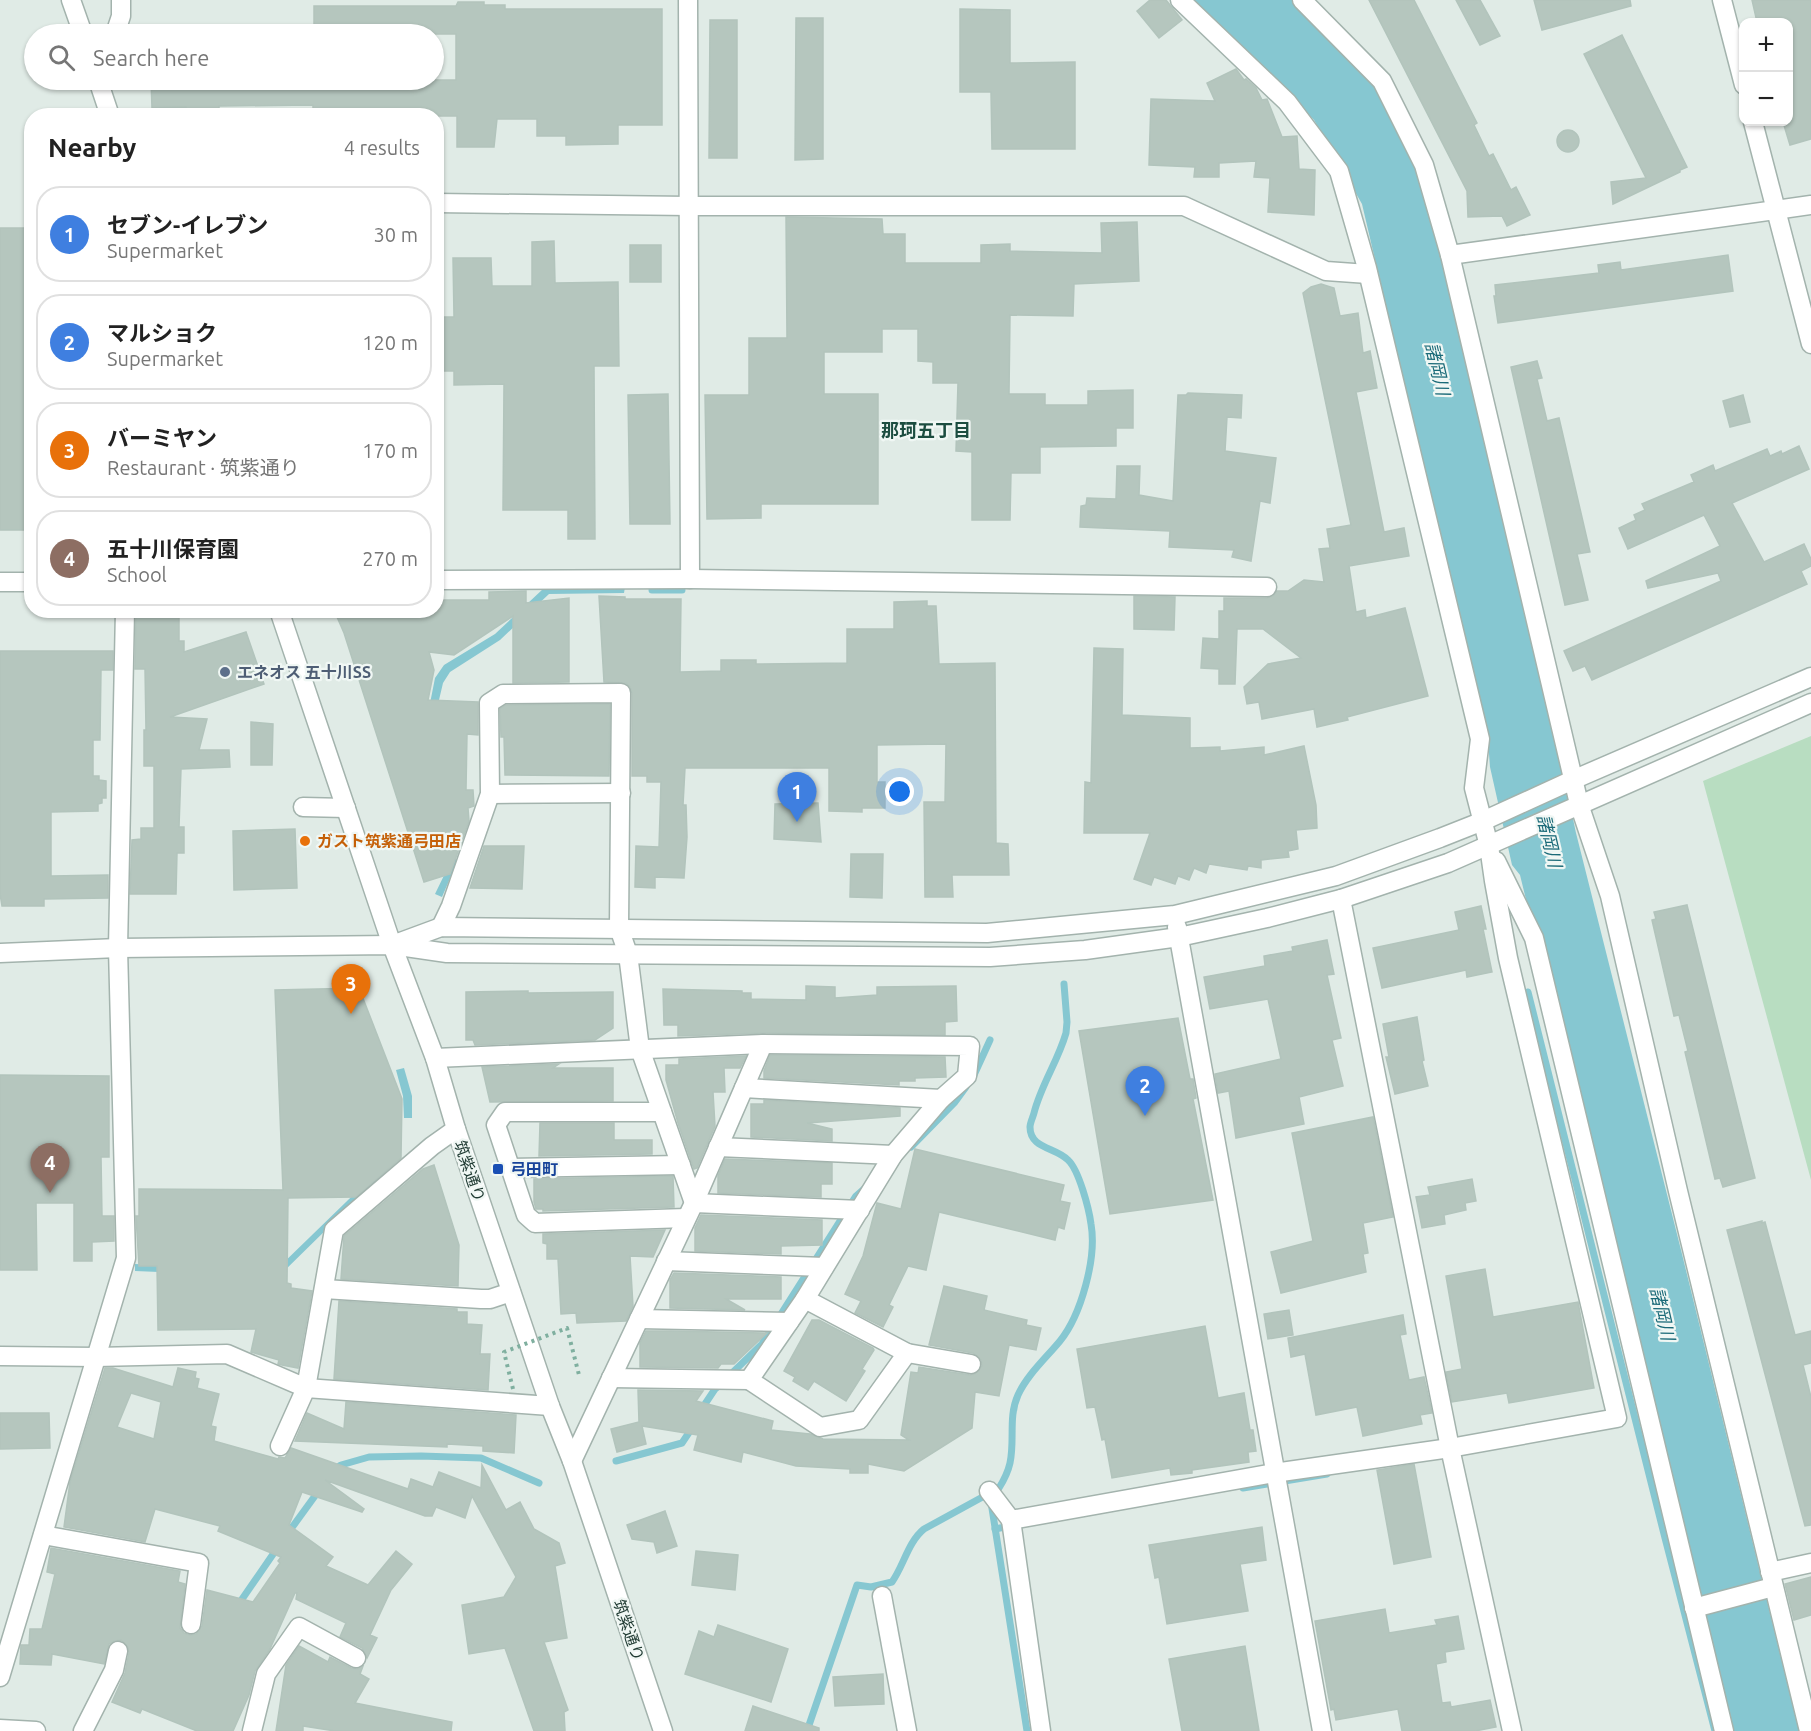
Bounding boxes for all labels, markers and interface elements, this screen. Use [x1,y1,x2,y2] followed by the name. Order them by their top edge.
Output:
[1739,18,1793,126] map controls
[1739,18,1793,72] button: +
[24,24,444,90] search box
[45,41,78,74] icon: search
[93,45,209,70] text: Search here
[1739,72,1793,126] button: −
[48,133,136,162] text: Nearby
[344,136,420,159] text: 4 results
[107,212,268,237] text: セブン-イレブン
[64,223,75,246] text: 1
[374,223,418,246] text: 30 m
[107,239,223,262] text: Supermarket
[107,320,217,345] text: マルショク
[64,331,75,354] text: 2
[362,331,418,354] text: 120 m
[1422,340,1454,399] water label: 諸岡川
[107,347,223,370] text: Supermarket
[881,420,971,440] district label: 那珂五丁目
[107,425,217,450] text: バーミヤン
[64,439,75,462] text: 3
[362,439,418,462] text: 170 m
[107,456,300,479] text: Restaurant · 筑紫通り
[107,536,239,561] text: 五十川保育園
[64,547,75,570] text: 4
[362,547,418,570] text: 270 m
[107,563,167,586] text: School
[237,663,371,681] place label: エネオス 五十川SS
[218,665,232,679] marker: エネオス 五十川SS
[778,772,816,822] pin: 1
[885,777,914,806] your location
[1534,812,1566,871] water label: 諸岡川
[317,832,461,850] place label: ガスト筑紫通弓田店
[298,834,312,848] marker: ガスト筑紫通弓田店
[332,964,370,1014] pin: 3
[1126,1066,1164,1116] pin: 2
[451,1138,489,1204] street label: 筑紫通り
[31,1144,70,1193] pin: 4
[510,1160,558,1178] place label: 弓田町
[491,1162,505,1176] marker: 弓田町
[1647,1285,1679,1344] water label: 諸岡川
[610,1597,648,1663] street label: 筑紫通り

